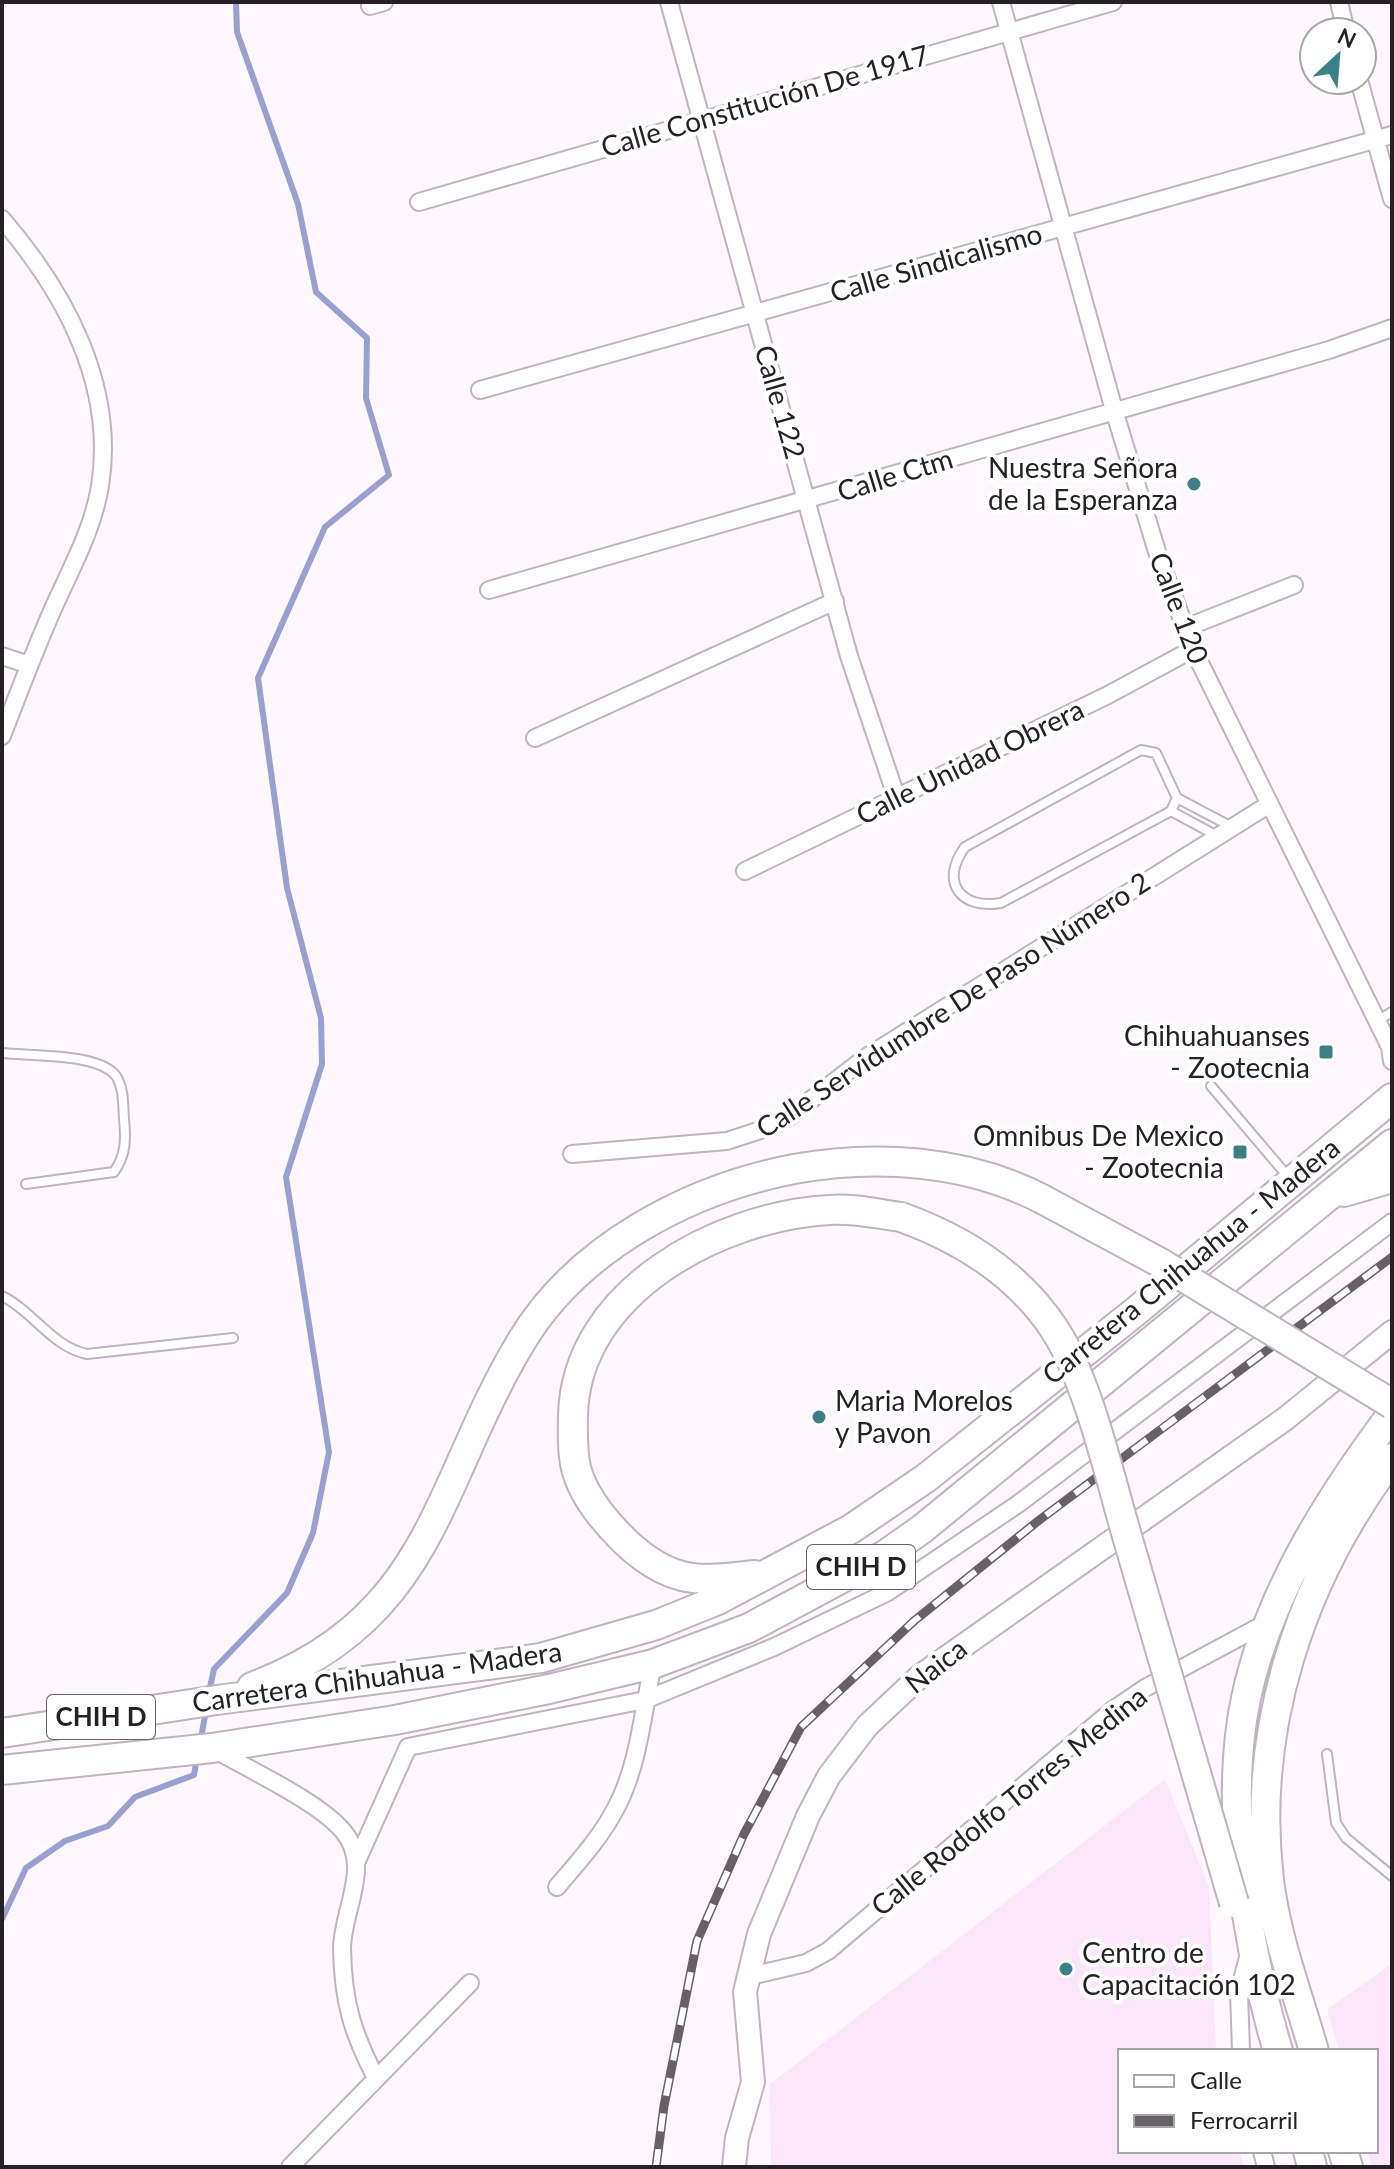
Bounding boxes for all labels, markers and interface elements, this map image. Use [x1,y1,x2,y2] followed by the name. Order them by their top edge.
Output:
[1298,16,1378,96] north arrow
[1333,22,1361,53] text: N
[597,37,933,163] street label: Calle Constitución De 1917
[826,215,1046,309] street label: Calle Sindicalismo
[749,341,813,462] street label: Calle 122
[833,440,957,508] street label: Calle Ctm
[988,450,1178,516] place label: Nuestra Señora de la Esperanza
[1185,475,1203,493] marker: Nuestra Señora de la Esperanza
[1143,547,1217,668] street label: Calle 120
[850,691,1089,831] street label: Calle Unidad Obrera
[749,864,1156,1144] street label: Calle Servidumbre De Paso Número 2
[1124,1018,1310,1084] place label: Chihuahuanses - Zootecnia
[1317,1043,1335,1061] marker: Chihuahuanses - Zootecnia
[973,1118,1224,1184] place label: Omnibus De Mexico - Zootecnia
[1035,1130,1346,1391] street label: Carretera Chihuahua - Madera
[1231,1143,1249,1161] marker: Omnibus De Mexico - Zootecnia
[835,1383,1013,1449] place label: Maria Morelos y Pavon
[810,1408,828,1426] marker: Maria Morelos y Pavon
[807,1545,915,1589] road number: CHIH D
[898,1631,973,1700] street label: Naica
[190,1633,564,1719] street label: Carretera Chihuahua - Madera
[864,1678,1153,1922] street label: Calle Rodolfo Torres Medina
[47,1695,155,1739] road number: CHIH D
[1082,1935,1296,2001] place label: Centro de Capacitación 102
[1057,1960,1075,1978] marker: Centro de Capacitación 102
[1118,2049,1378,2153] legend
[1190,2065,1242,2094] text: Calle
[1190,2105,1298,2134] text: Ferrocarril

